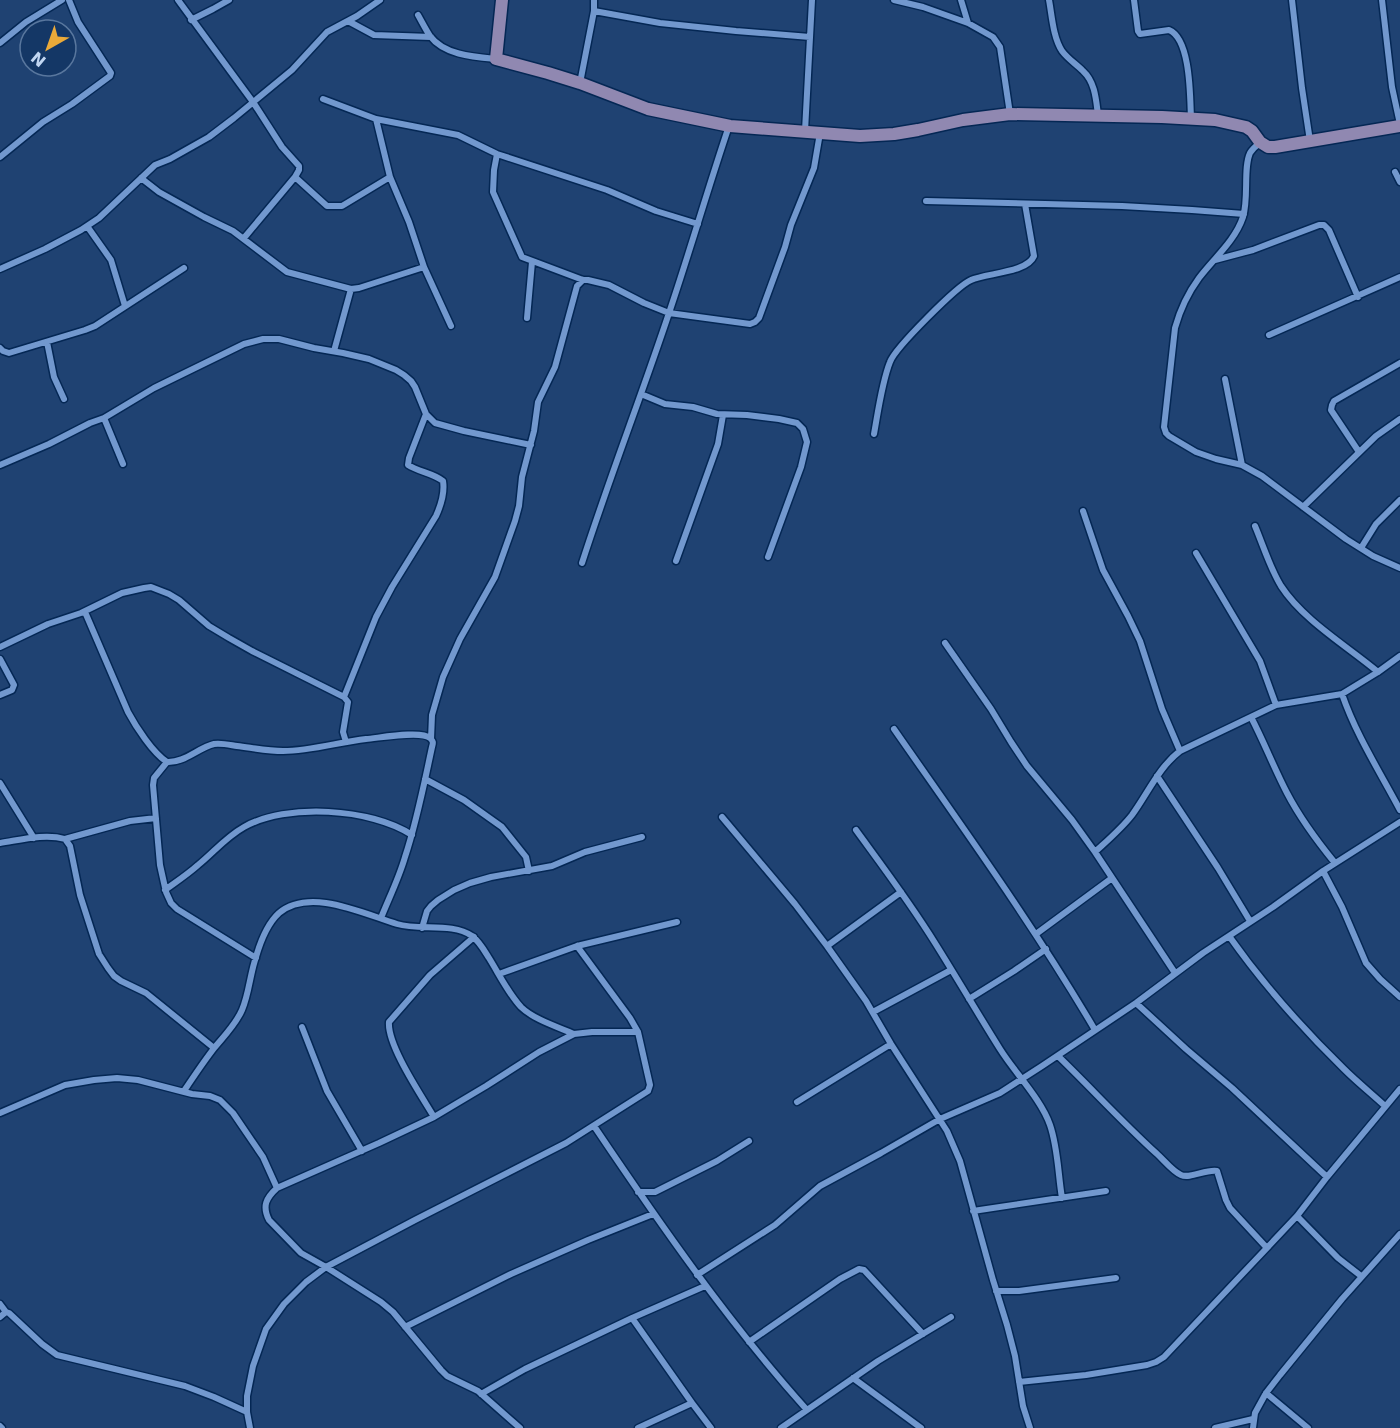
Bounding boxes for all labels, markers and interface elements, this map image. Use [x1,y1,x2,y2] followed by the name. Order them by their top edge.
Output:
[18,18,78,78] north arrow
[27,48,50,71] text: N

